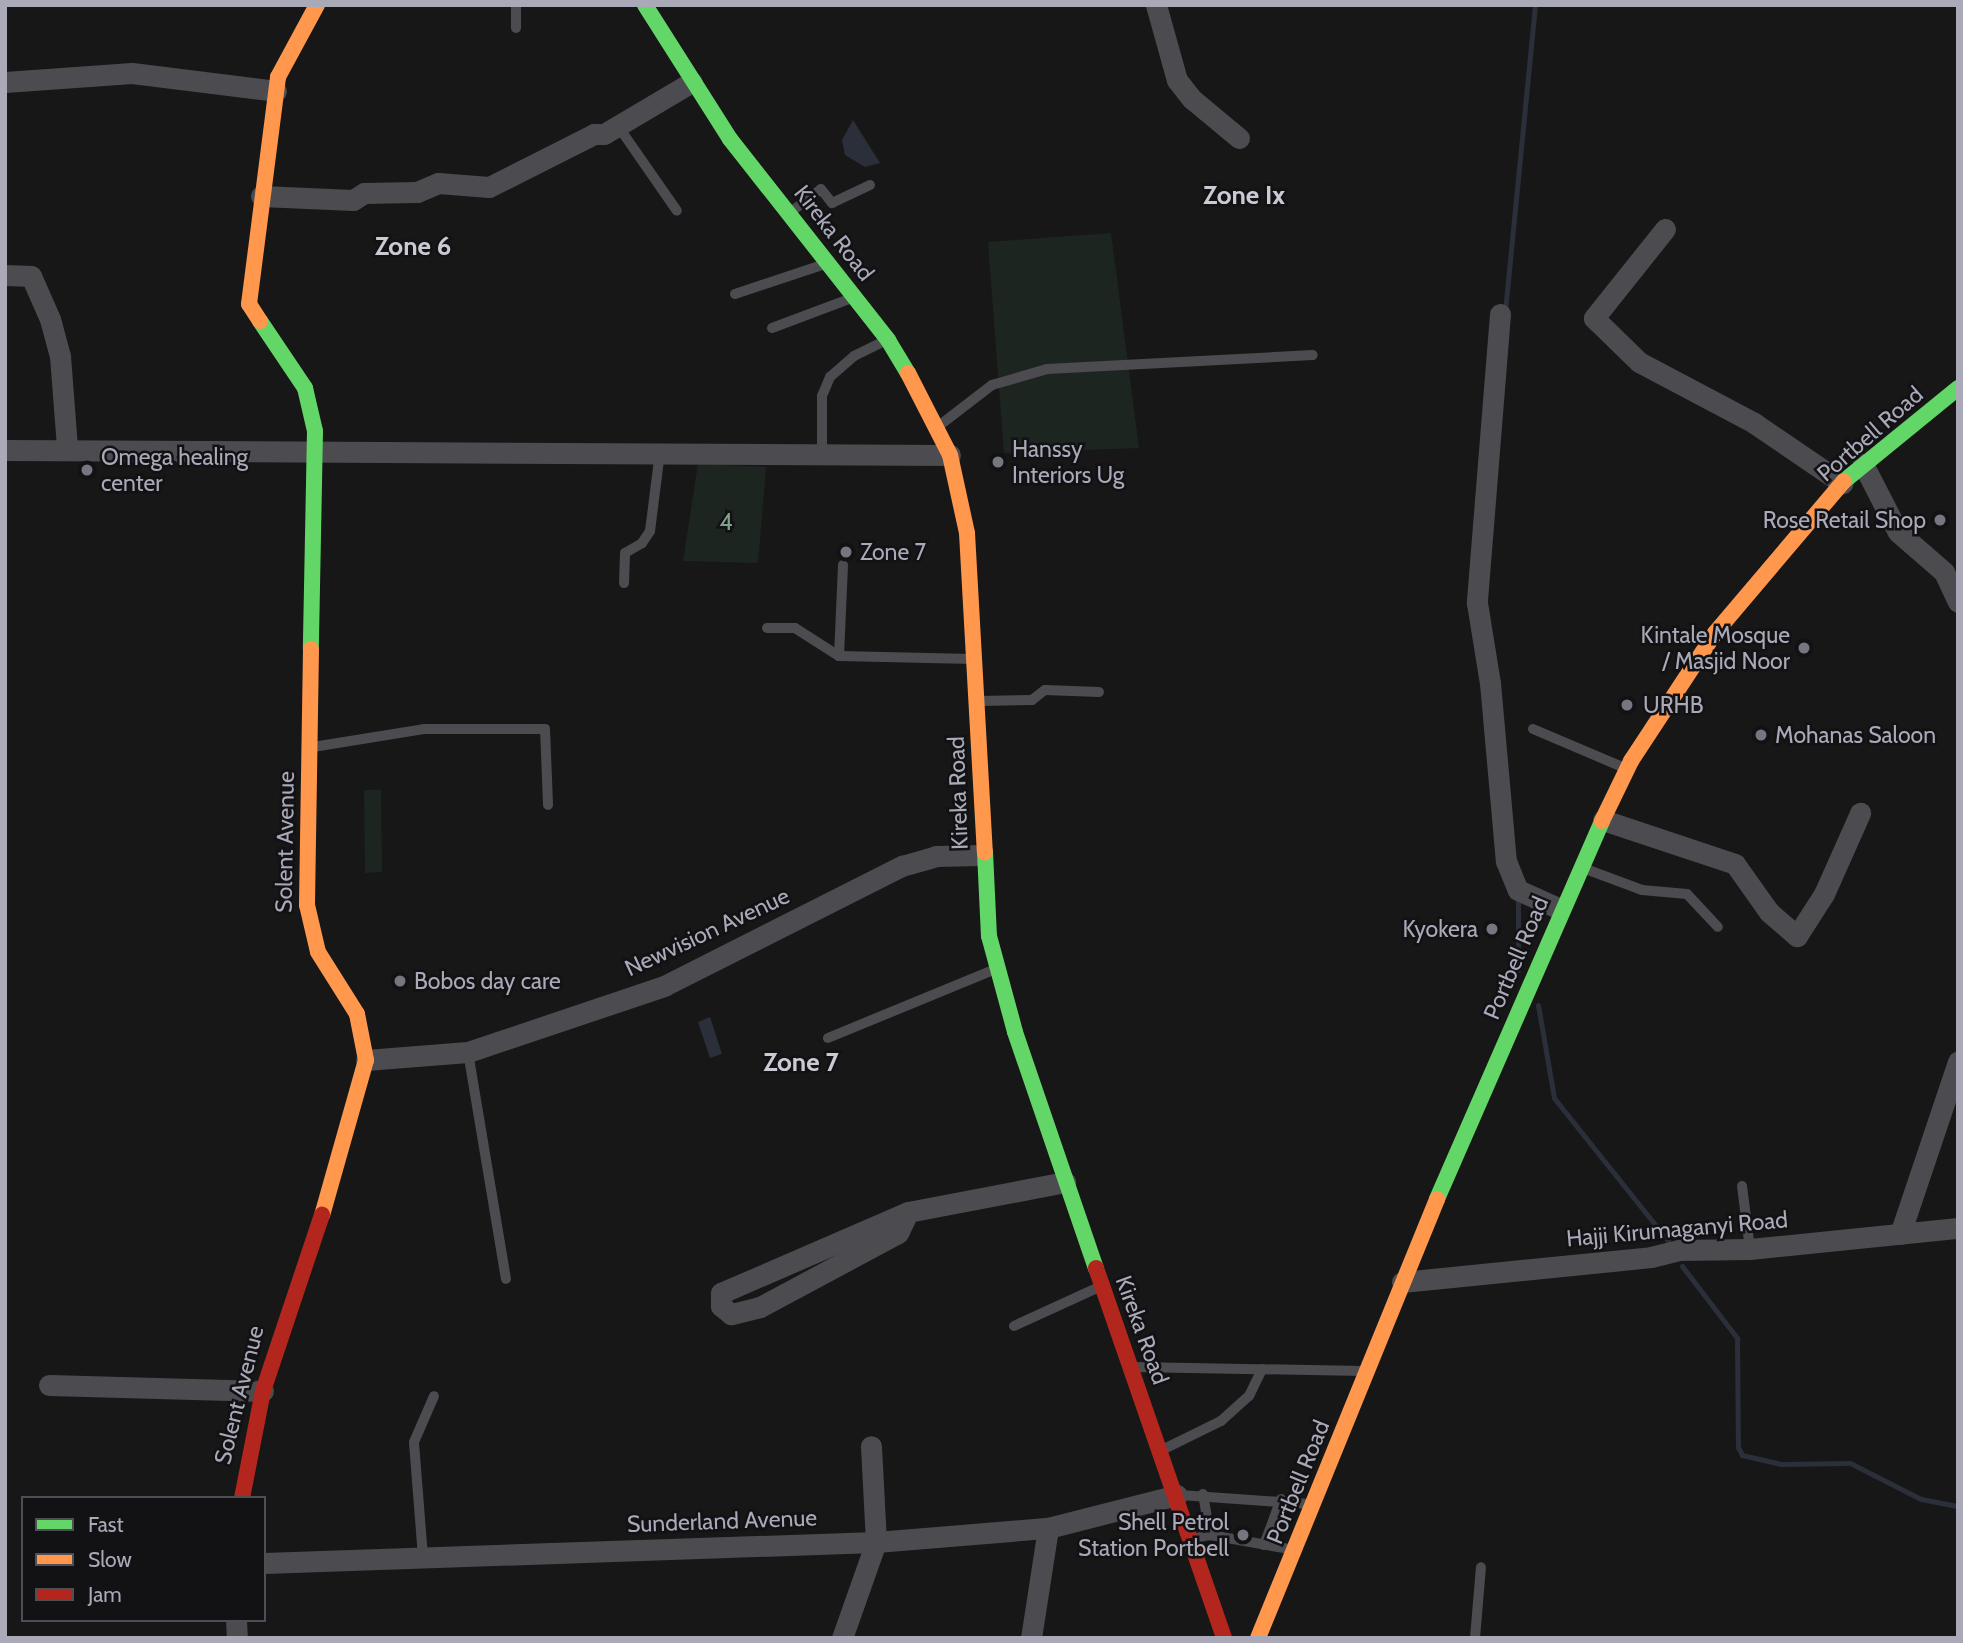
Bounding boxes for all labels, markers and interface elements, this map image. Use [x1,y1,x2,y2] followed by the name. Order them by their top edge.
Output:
[788,180,880,286] street label: Kireka Road
[1203,180,1285,212] district label: Zone Ix
[375,231,451,263] district label: Zone 6
[1812,381,1928,487] street label: Portbell Road
[1012,435,1124,489] place label: Hanssy Interiors Ug
[101,443,248,497] place label: Omega healing center
[990,454,1006,470] marker: Hanssy Interiors Ug
[79,462,95,478] marker: Omega healing center
[1763,506,1926,534] place label: Rose Retail Shop
[719,508,733,536] park label: 4
[1932,512,1948,528] marker: Rose Retail Shop
[860,538,926,566] place label: Zone 7
[838,544,854,560] marker: Zone 7
[1641,621,1790,675] place label: Kintale Mosque / Masjid Noor
[1796,640,1812,656] marker: Kintale Mosque / Masjid Noor
[1643,691,1703,719] place label: URHB
[1617,695,1637,715] marker: URHB
[1775,721,1936,749] place label: Mohanas Saloon
[1753,727,1769,743] marker: Mohanas Saloon
[942,736,974,850] street label: Kireka Road
[270,771,300,913] street label: Solent Avenue
[620,882,794,982] street label: Newvision Avenue
[1478,892,1554,1024] street label: Portbell Road
[1403,915,1478,943] place label: Kyokera
[1484,921,1500,937] marker: Kyokera
[414,967,561,995] place label: Bobos day care
[392,973,408,989] marker: Bobos day care
[763,1047,839,1079] district label: Zone 7
[1565,1206,1789,1252] street label: Hajji Kirumaganyi Road
[1110,1272,1174,1388] street label: Kireka Road
[208,1323,270,1467] street label: Solent Avenue
[1261,1416,1335,1548] street label: Portbell Road
[21,1496,266,1622] legend
[626,1504,818,1538] street label: Sunderland Avenue
[1078,1508,1229,1562] place label: Shell Petrol Station Portbell
[88,1512,124,1537] text: Fast
[1235,1527,1251,1543] marker: Shell Petrol Station Portbell
[88,1547,132,1572] text: Slow
[88,1582,122,1607] text: Jam

